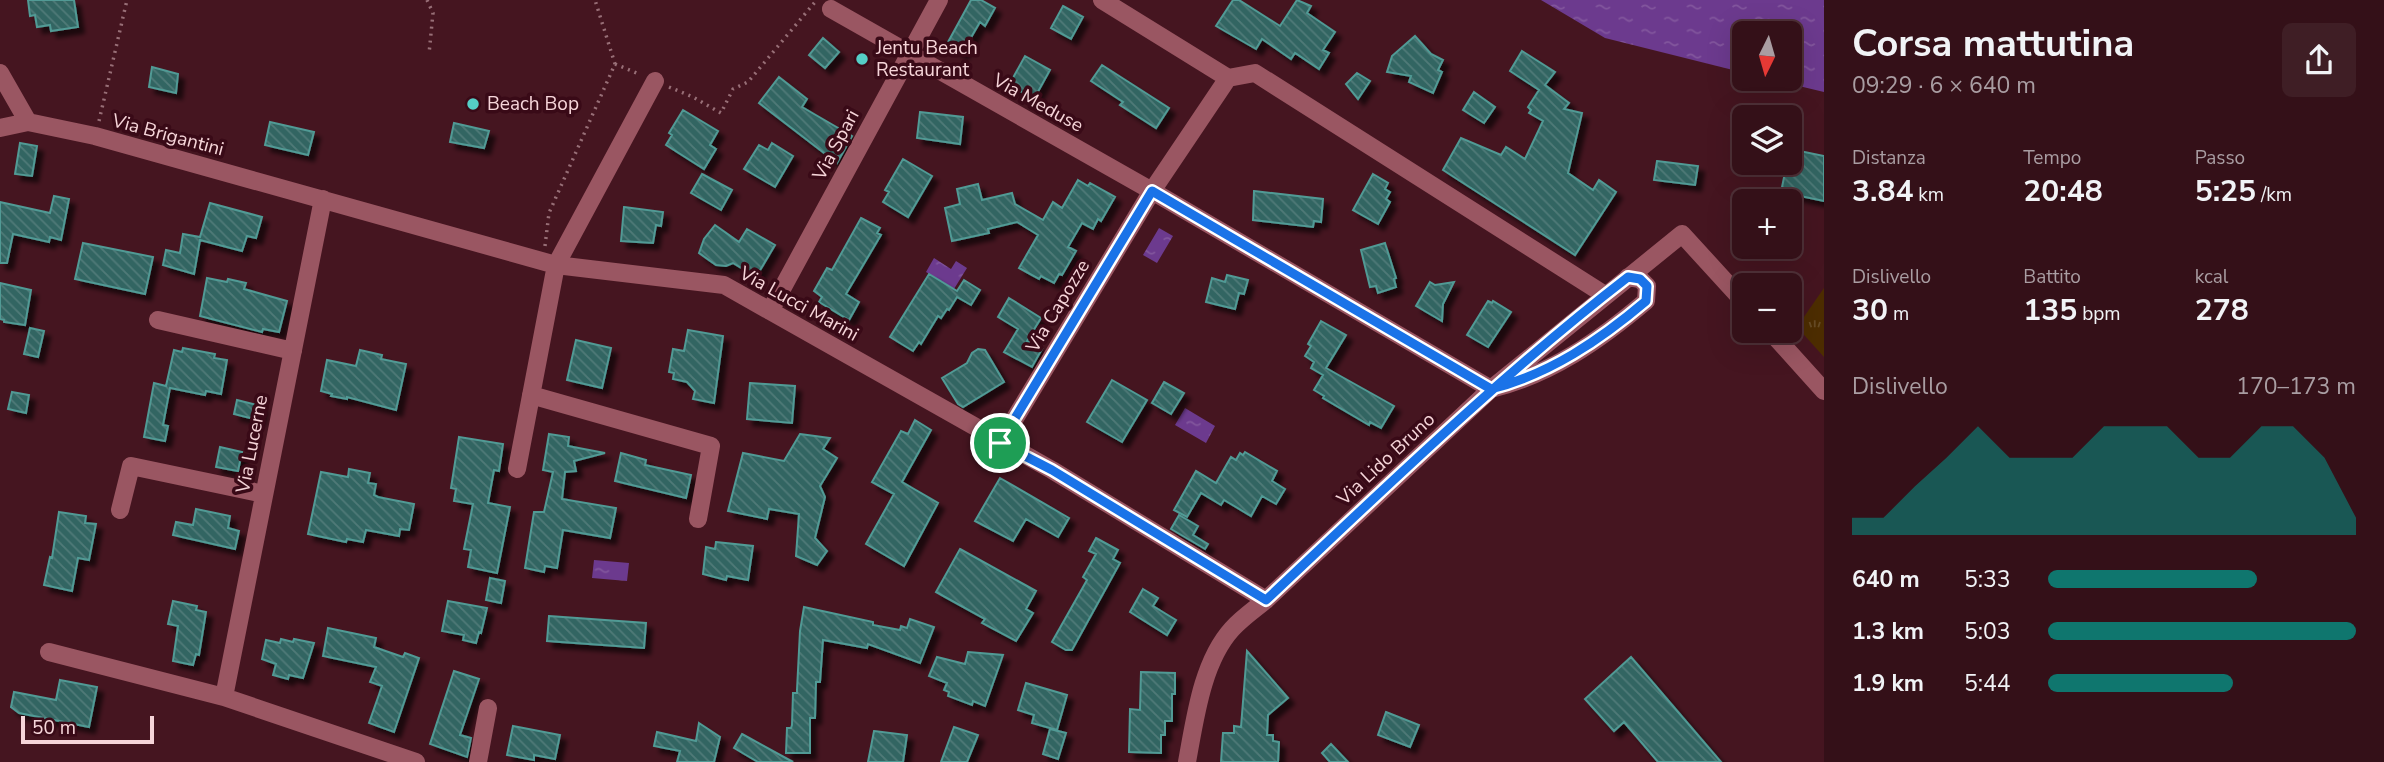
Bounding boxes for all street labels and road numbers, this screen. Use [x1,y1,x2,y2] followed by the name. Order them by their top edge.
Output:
[987,67,1088,139] street label: Via Meduse
[806,105,865,186] street label: Via Spari
[108,107,227,162] street label: Via Brigantini
[1020,255,1096,358] street label: Via Capozze
[734,260,863,348] street label: Via Lucci Marini
[230,393,274,496] street label: Via Lucerne
[1331,407,1441,512] street label: Via Lido Bruno

